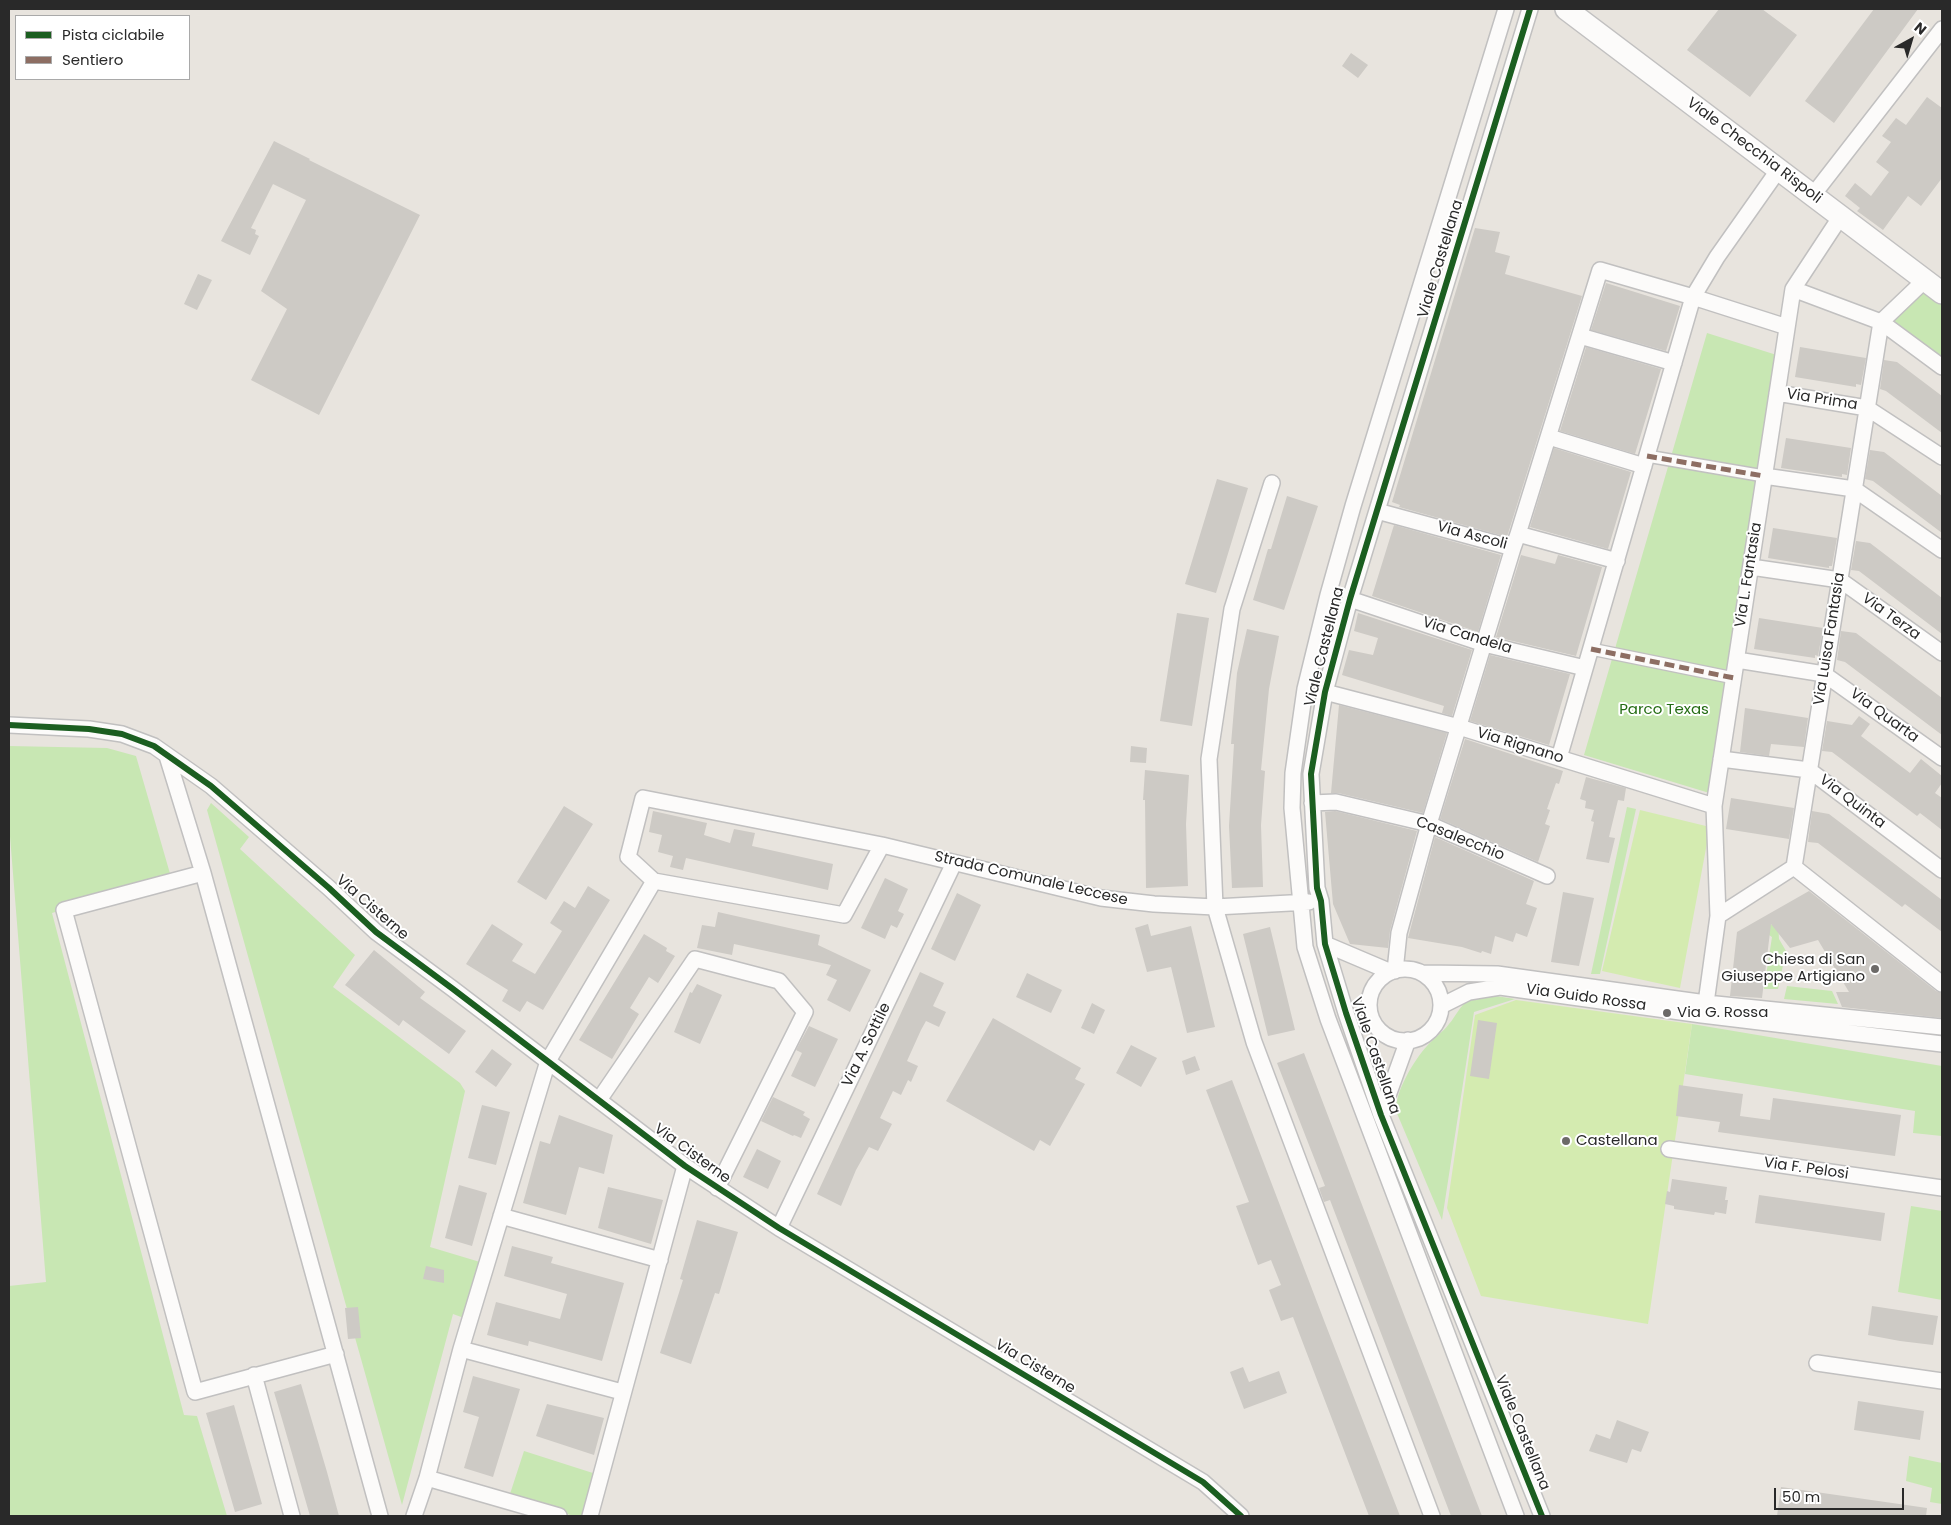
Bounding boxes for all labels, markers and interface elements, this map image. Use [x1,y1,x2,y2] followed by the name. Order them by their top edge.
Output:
[15,15,190,80] legend
[1886,15,1936,65] north arrow
[1910,17,1931,39] text: N
[62,24,164,45] text: Pista ciclabile
[62,49,123,70] text: Sentiero
[1683,94,1825,208] street label: Viale Checchia Rispoli
[1414,198,1468,320] street label: Viale Castellana
[1785,386,1859,414] street label: Via Prima
[1435,518,1509,554] street label: Via Ascoli
[1732,521,1766,629] street label: Via L. Fantasia
[1811,571,1849,707] street label: Via Luisa Fantasia
[1301,585,1349,709] street label: Viale Castellana
[1858,590,1924,644] street label: Via Terza
[1420,614,1514,658] street label: Via Candela
[1846,685,1922,747] street label: Via Quarta
[1619,701,1709,719] park label: Parco Texas
[1474,724,1566,768] street label: Via Rignano
[1815,771,1889,833] street label: Via Quinta
[1413,813,1507,865] street label: Casalecchio
[933,848,1129,910] street label: Strada Comunale Leccese
[332,872,412,944] street label: Via Cisterne
[1721,951,1865,986] place label: Chiesa di San Giuseppe Artigiano
[1869,963,1881,975] marker: Chiesa di San Giuseppe Artigiano
[1525,981,1647,1015] street label: Via Guido Rossa
[1347,995,1403,1117] street label: Viale Castellana
[839,1000,895,1090] street label: Via A. Sottile
[1677,1004,1768,1022] place label: Via G. Rossa
[1661,1007,1673,1019] marker: Via G. Rossa
[650,1120,734,1188] street label: Via Cisterne
[1576,1132,1658,1150] place label: Castellana
[1560,1135,1572,1147] marker: Castellana
[1762,1154,1850,1184] street label: Via F. Pelosi
[992,1336,1078,1398] street label: Via Cisterne
[1491,1373,1553,1493] street label: Viale Castellana
[1776,1478,1906,1510] scale bar
[1782,1486,1820,1507] text: 50 m

